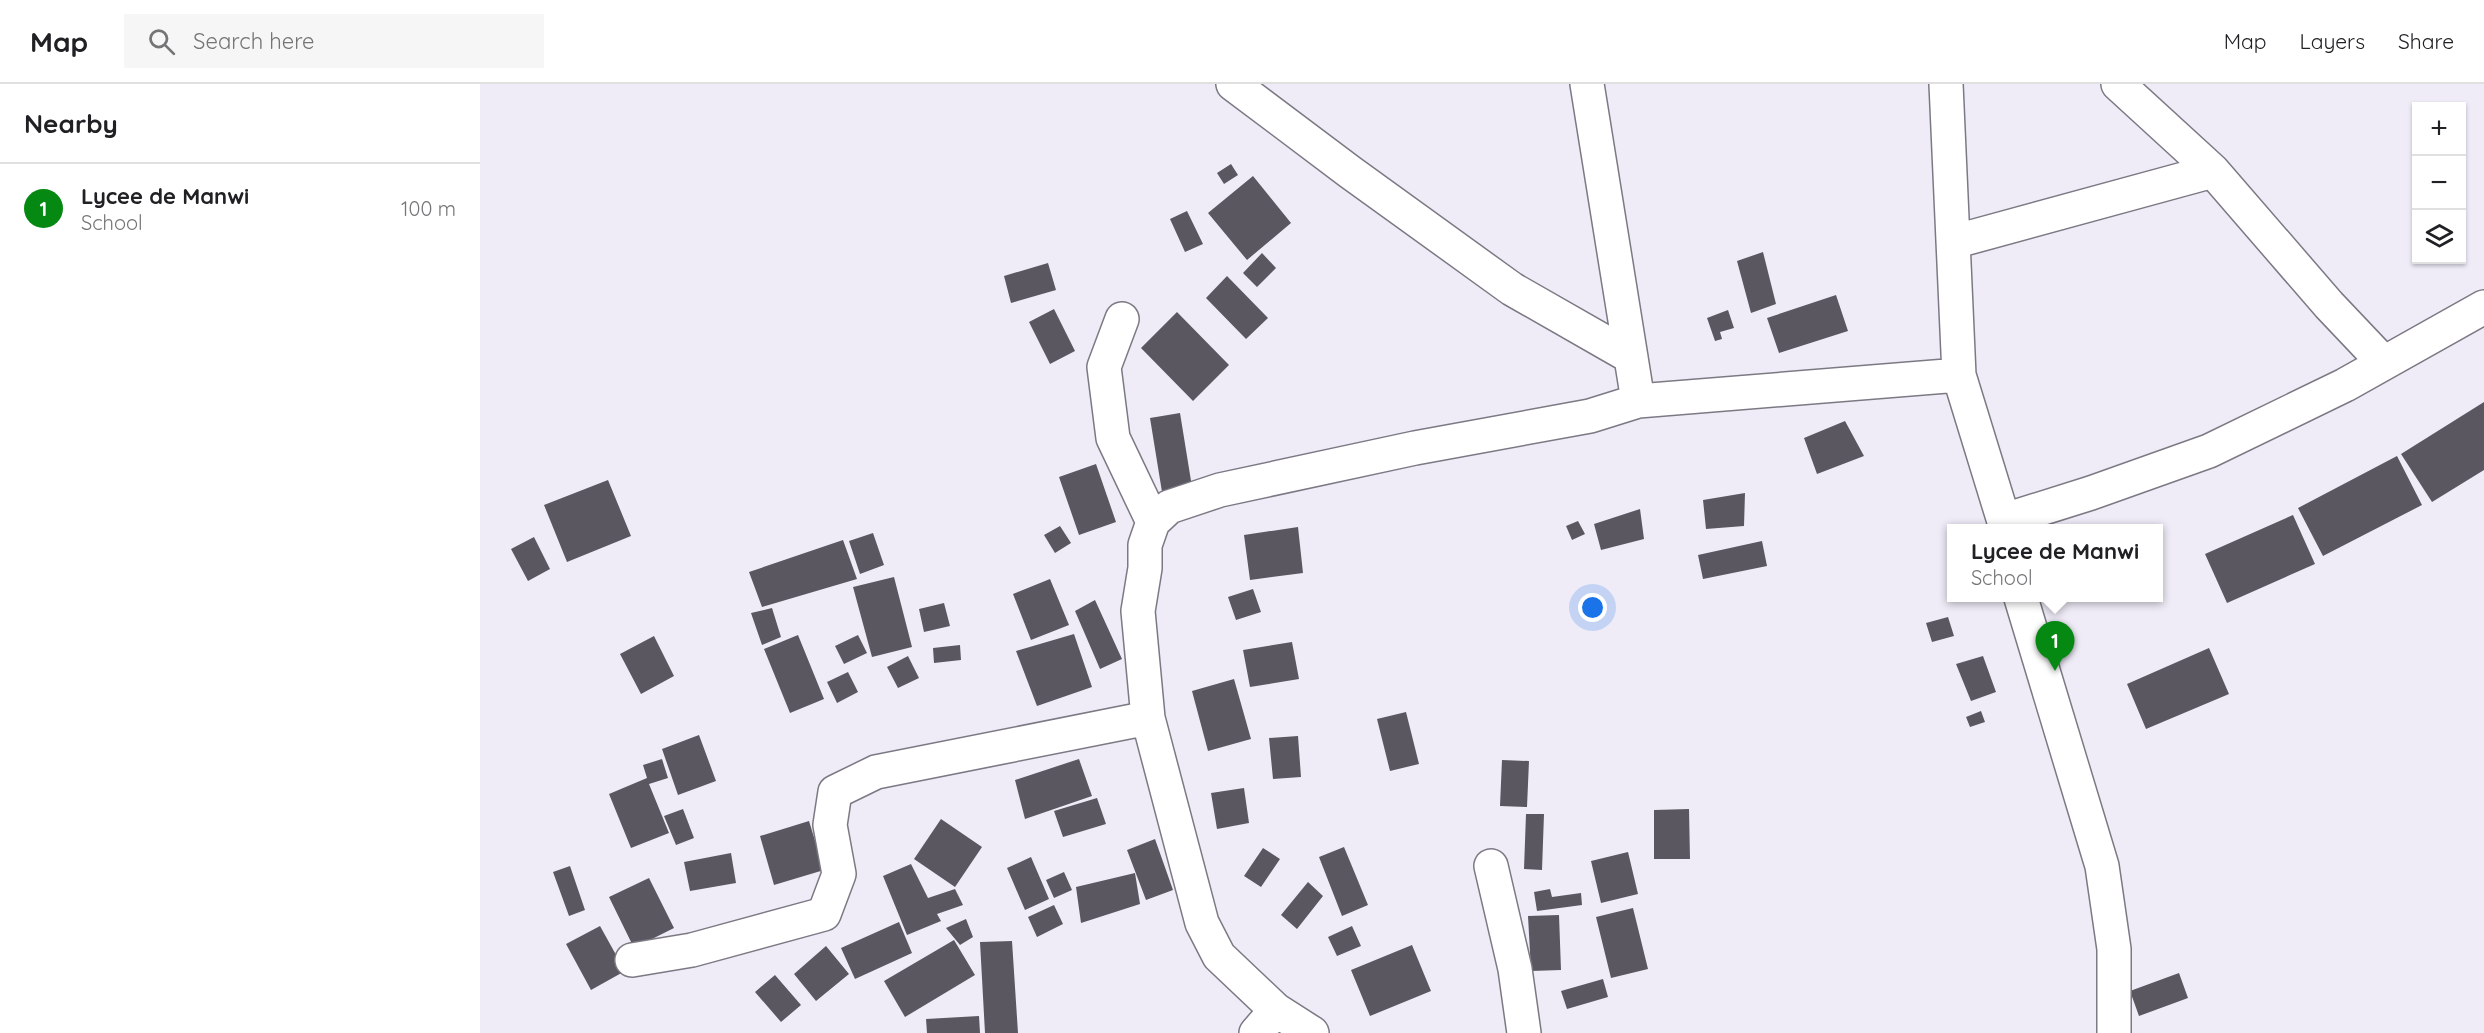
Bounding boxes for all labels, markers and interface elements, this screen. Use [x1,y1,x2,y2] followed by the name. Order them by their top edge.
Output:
[124,14,544,68] search box
[30,24,88,59] text: Map
[145,25,178,58] icon: search
[193,27,315,55] text: Search here
[2224,28,2267,54] text: Map
[2300,28,2365,54] text: Layers
[2398,28,2454,54] text: Share
[2412,102,2466,264] map controls
[2412,102,2466,156] button: +
[24,107,118,140] text: Nearby
[2412,156,2466,210] button: −
[81,182,249,210] text: Lycee de Manwi
[40,196,47,221] text: 1
[401,196,456,221] text: 100 m
[81,210,143,235] text: School
[2412,210,2466,264] button: layers
[1947,524,2163,602] popup
[1971,537,2139,565] text: Lycee de Manwi
[1971,565,2033,590] text: School
[1578,593,1607,622] your location
[2036,622,2074,671] pin: 1

